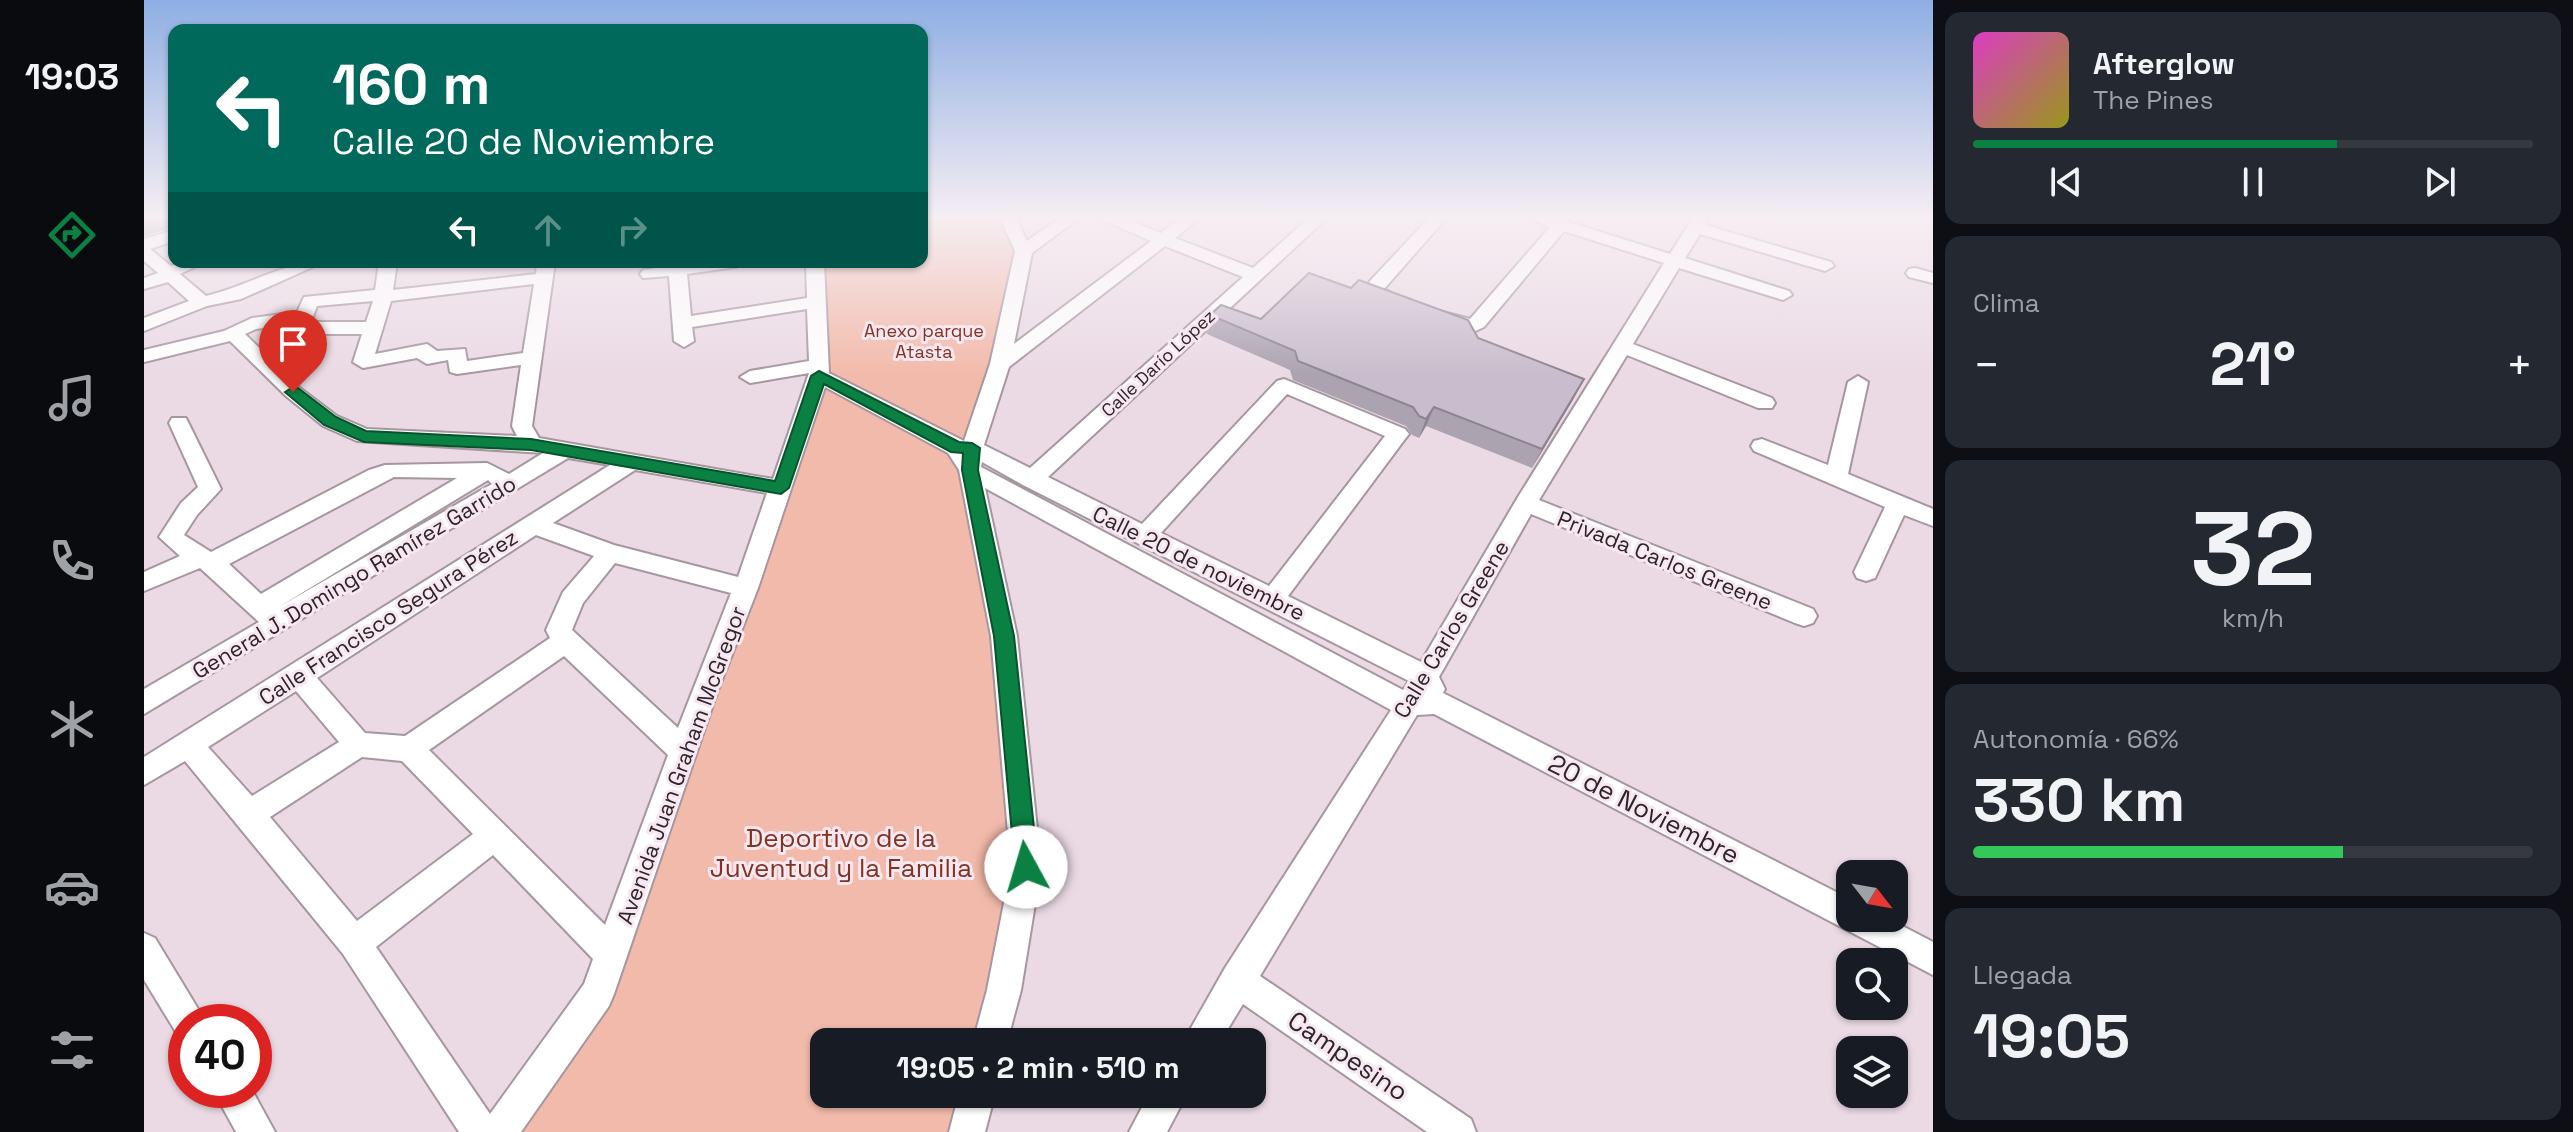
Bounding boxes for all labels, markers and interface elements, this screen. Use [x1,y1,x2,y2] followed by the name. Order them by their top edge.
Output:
[2093,44,2235,83] text: Afterglow
[332,49,490,120] text: 160 m
[25,54,119,100] text: 19:03
[200,56,304,160] icon: left
[2093,83,2213,117] text: The Pines
[332,119,715,165] text: Calle 20 de Noviembre
[2044,160,2088,204] icon: previous
[2231,160,2275,204] icon: pause
[2418,160,2462,204] icon: next
[44,207,100,263] icon: directions
[442,208,486,252] icon: left
[526,208,570,252] icon: ahead
[610,208,654,252] icon: right
[1973,286,2040,320] text: Clima
[1096,304,1220,422] street label: Calle Darío López
[259,310,327,392] pin
[864,319,984,363] park label: Anexo parque Atasta
[271,322,315,366] icon: arrive
[2210,326,2296,403] text: 21°
[1973,337,2000,393] text: −
[2506,337,2533,393] text: +
[44,370,100,426] icon: music
[187,469,521,685] street label: General J. Domingo Ramírez Garrido
[2190,483,2316,615] text: 32
[1088,499,1310,627] street label: Calle 20 de noviembre
[1553,504,1777,616] street label: Privada Carlos Greene
[253,523,523,711] street label: Calle Francisco Segura Pérez
[44,533,100,589] icon: phone
[1387,535,1515,723] street label: Calle Carlos Greene
[2222,601,2284,635] text: km/h
[610,602,752,928] street label: Avenida Juan Graham McGregor
[44,696,100,752] icon: climate
[1973,722,2179,756] text: Autonomía · 66%
[1543,746,1745,872] street label: 20 de Noviembre
[1973,762,2185,839] text: 330 km
[710,821,972,885] park label: Deportivo de la Juventud y la Familia
[984,825,1068,909] position arrow
[44,859,100,915] icon: car
[1836,860,1908,932] north arrow
[1836,860,1908,1108] map controls
[1836,948,1908,1020] button: search
[1973,958,2072,992] text: Llegada
[1973,998,2130,1075] text: 19:05
[1281,1003,1415,1109] street label: Campesino
[168,1004,272,1108] speed limit sign: 40
[44,1022,100,1078] icon: filters
[1836,1036,1908,1108] button: layers
[896,1048,1180,1087] text: 19:05 · 2 min · 510 m

